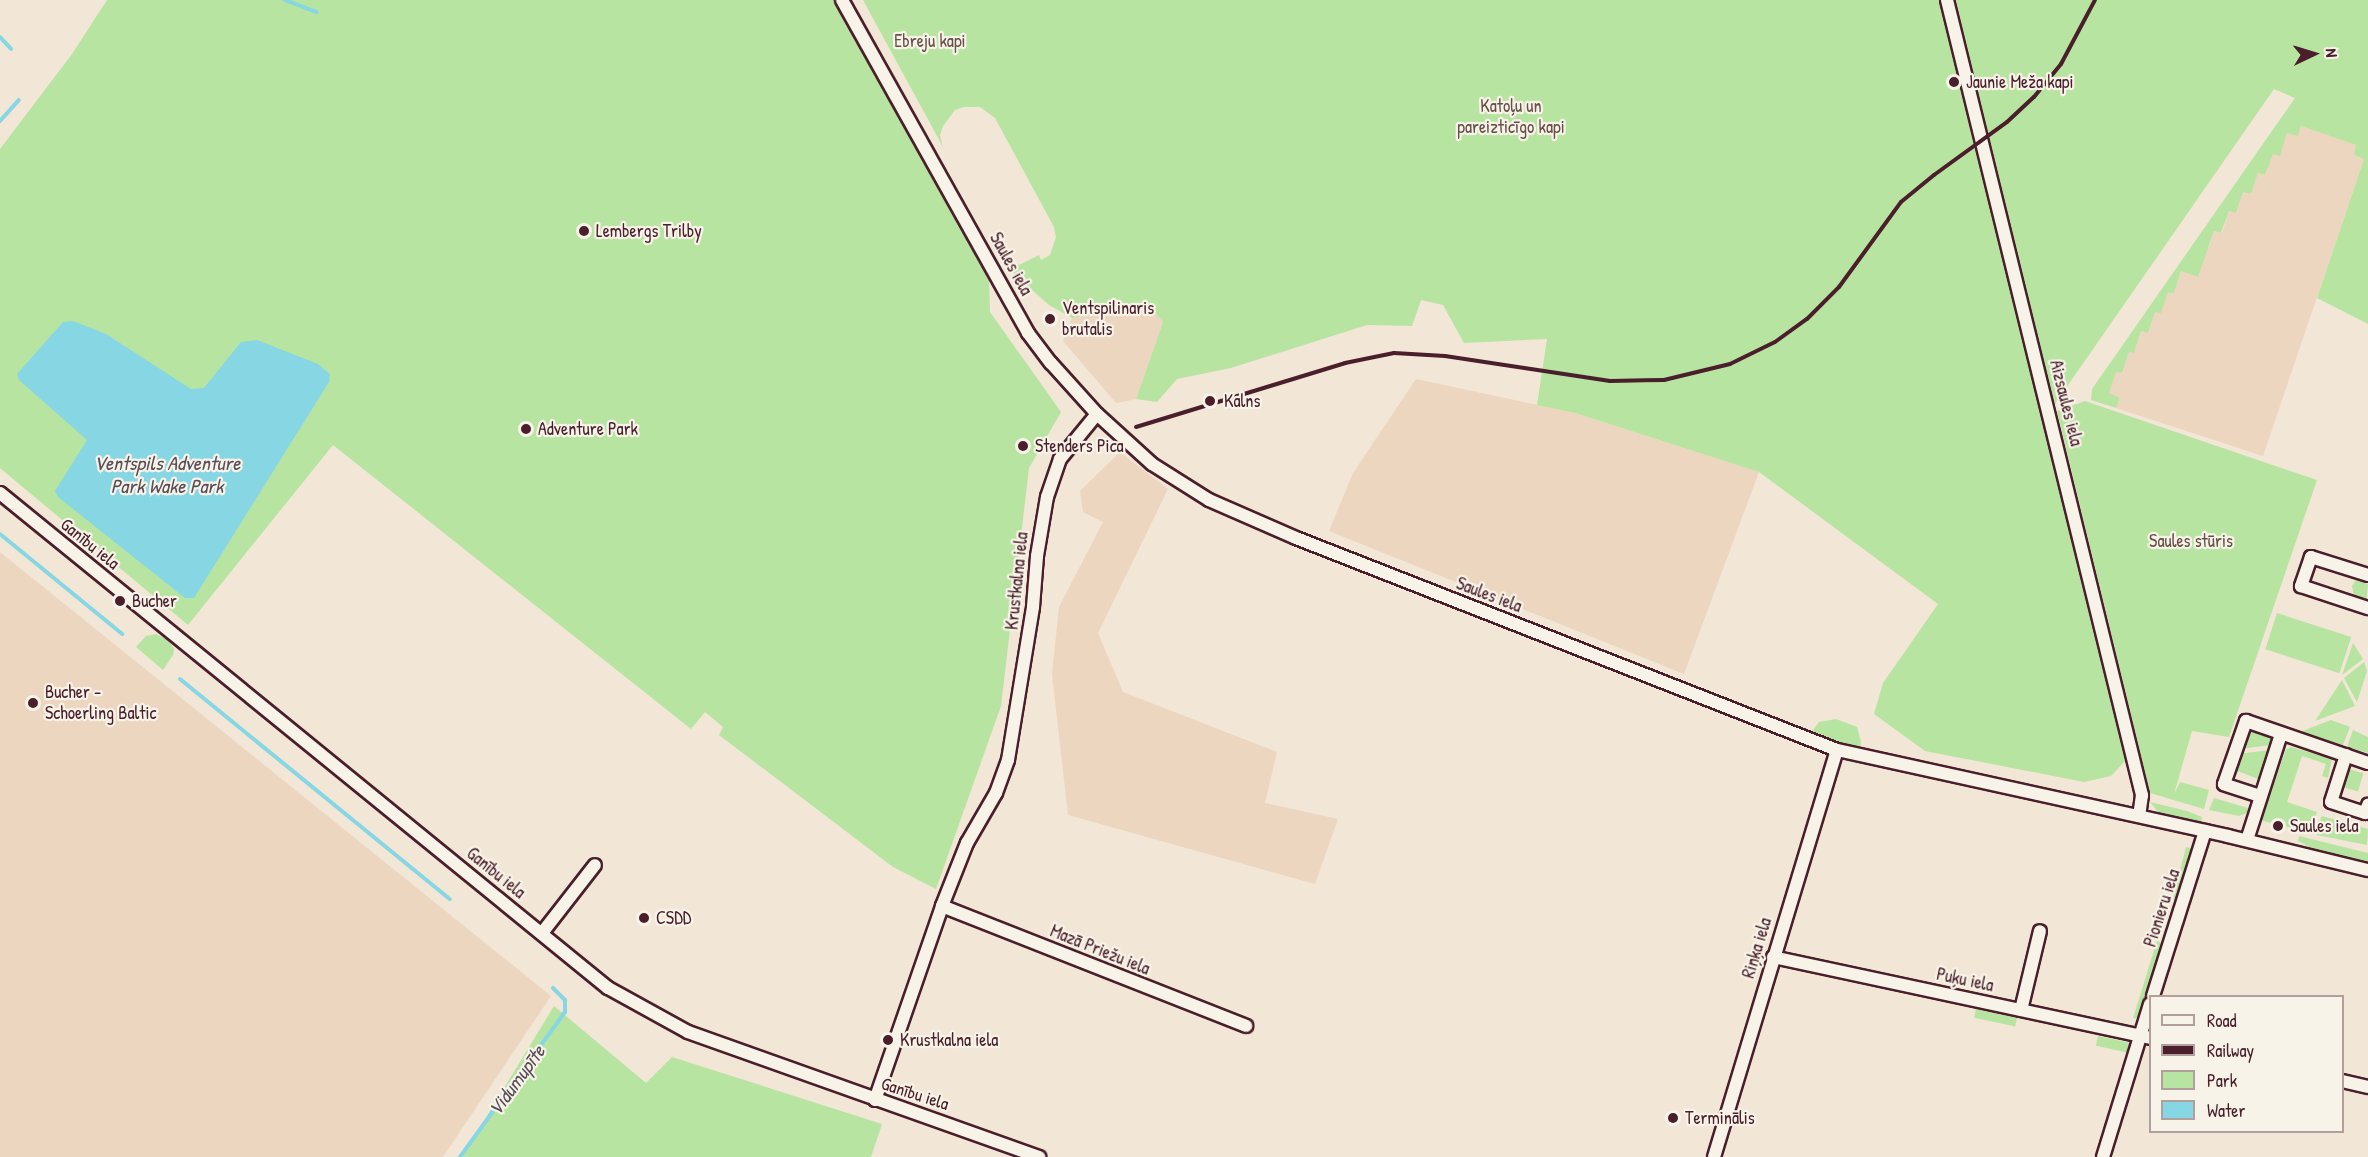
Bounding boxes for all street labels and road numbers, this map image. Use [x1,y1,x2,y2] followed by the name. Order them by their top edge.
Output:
[985,229,1037,299] street label: Saules iela
[2045,358,2087,448] street label: Aizsaules iela
[56,514,124,574] street label: Ganību iela
[1001,531,1033,631] street label: Krustkalna iela
[1453,573,1525,617] street label: Saules iela
[462,843,530,903] street label: Ganību iela
[2139,866,2185,950] street label: Pionieru iela
[1738,915,1776,981] street label: Riņķa iela
[1047,920,1153,980] street label: Mazā Priežu iela
[1935,963,1995,997] street label: Puķu iela
[879,1073,951,1115] street label: Ganību iela

